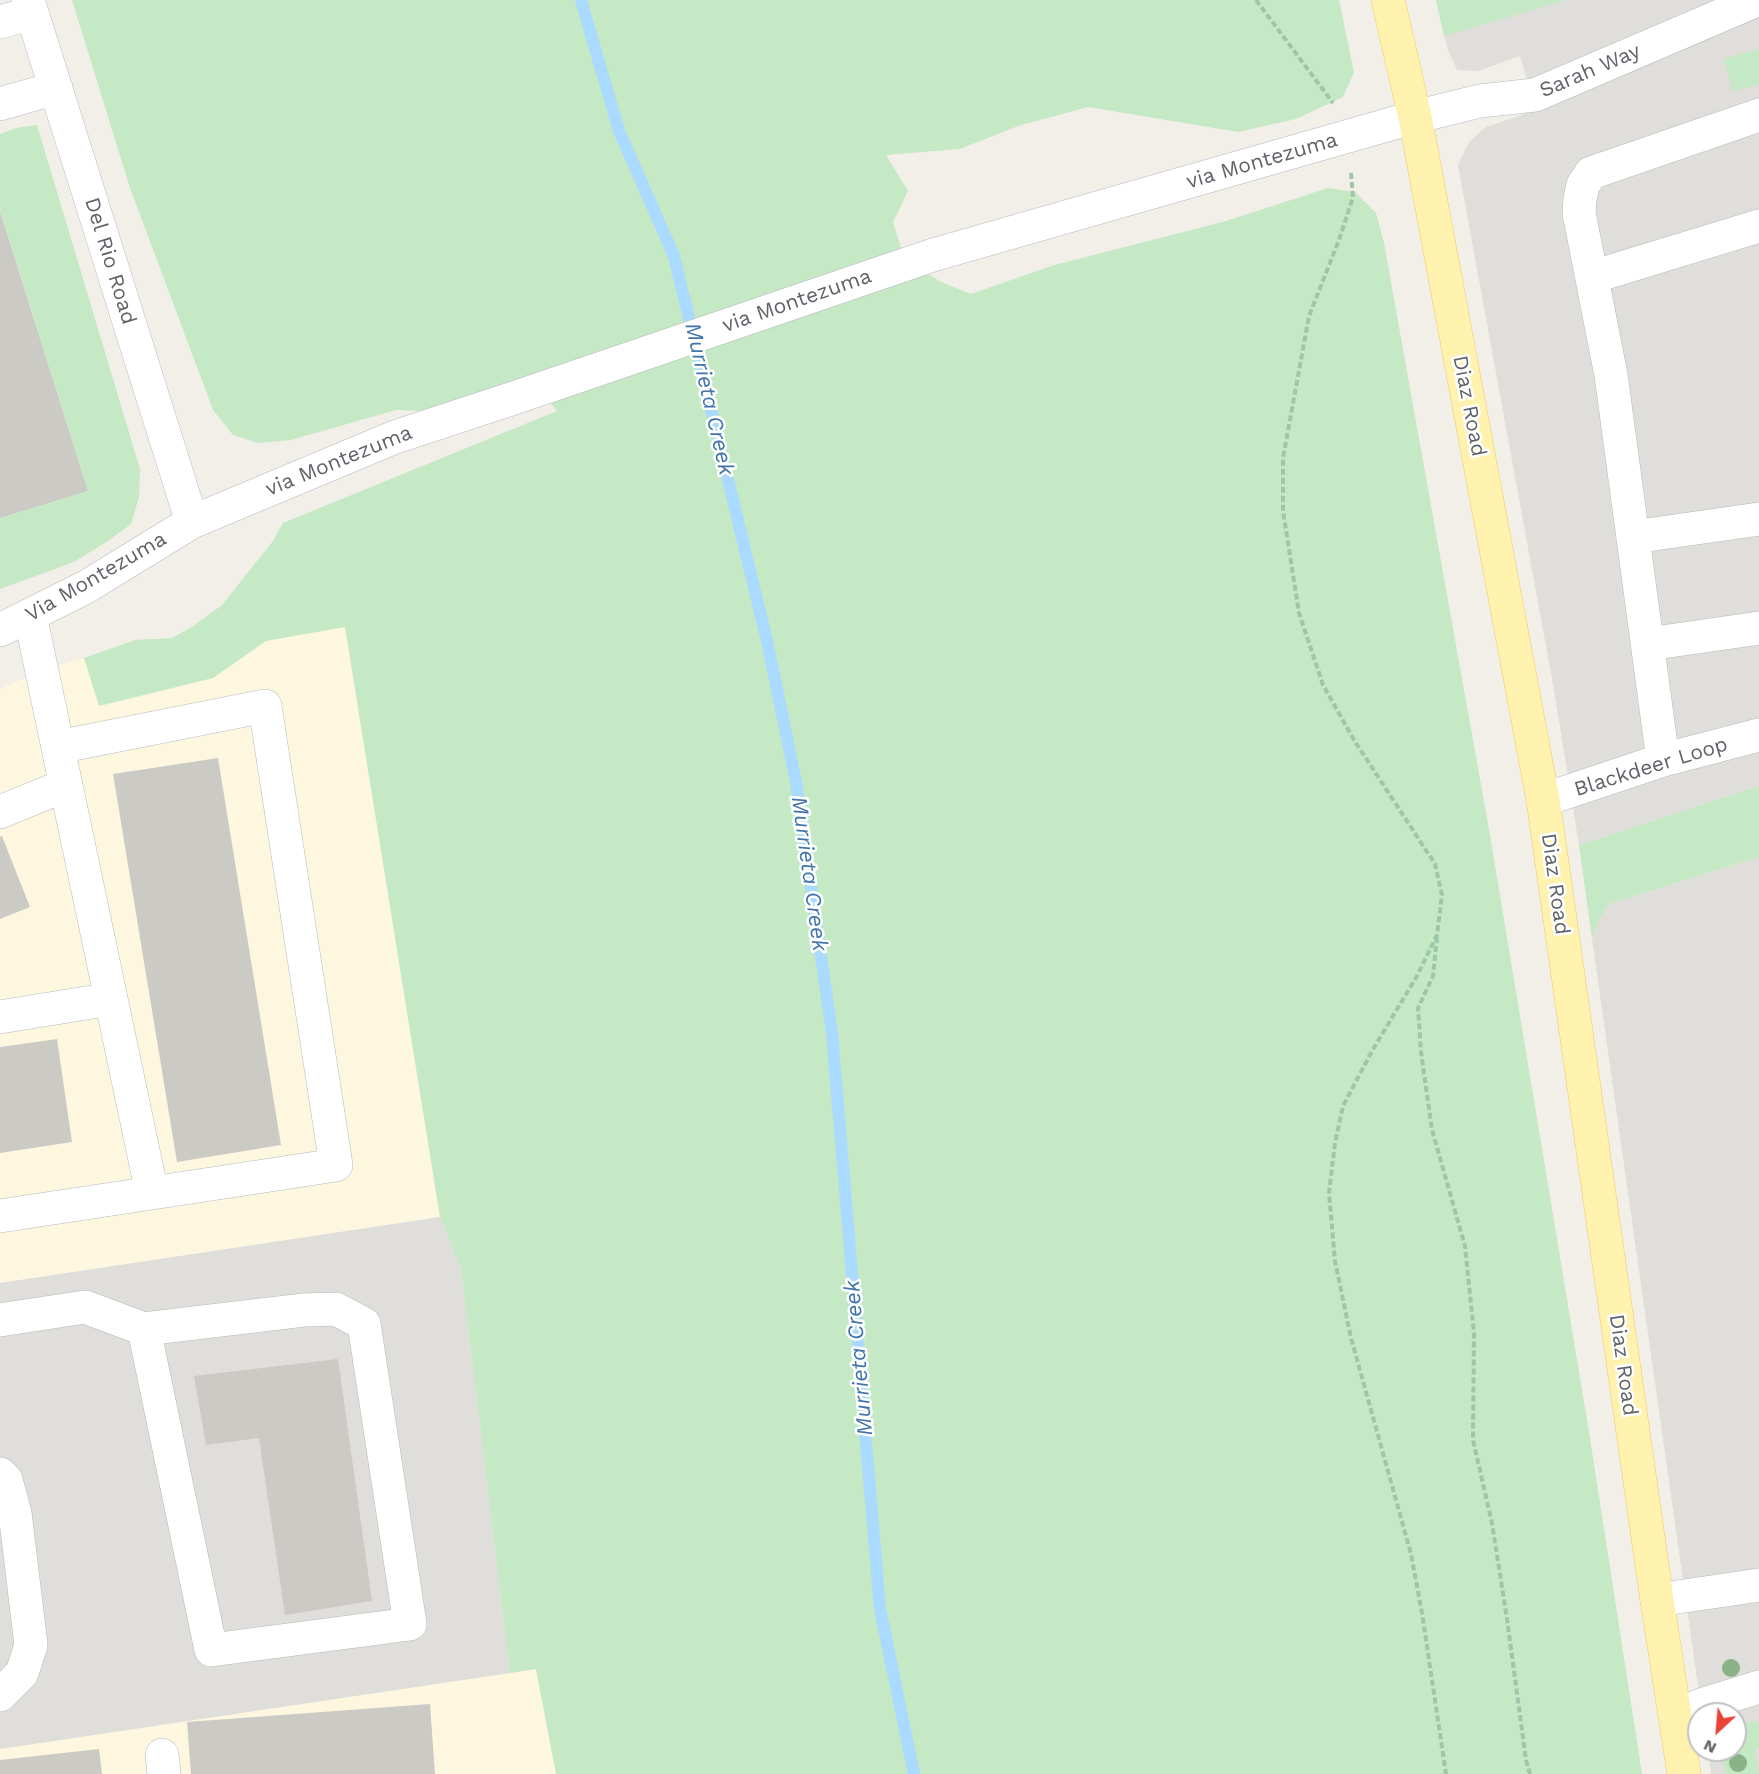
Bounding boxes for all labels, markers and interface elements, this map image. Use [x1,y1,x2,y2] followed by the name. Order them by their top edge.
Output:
[1536,39,1644,103] street label: Sarah Way
[1184,127,1340,195] street label: via Montezuma
[79,195,141,327] street label: Del Rio Road
[719,264,875,338] street label: via Montezuma
[679,320,739,478] water label: Murrieta Creek
[1447,353,1491,459] street label: Diaz Road
[262,420,416,502] street label: via Montezuma
[21,526,171,628] street label: Via Montezuma
[1571,732,1731,802] street label: Blackdeer Loop
[785,795,833,953] water label: Murrieta Creek
[1535,832,1575,936] street label: Diaz Road
[839,1279,879,1437] water label: Murrieta Creek
[1603,1313,1643,1417] street label: Diaz Road
[1687,1702,1747,1762] north arrow
[1700,1736,1719,1758] text: N

